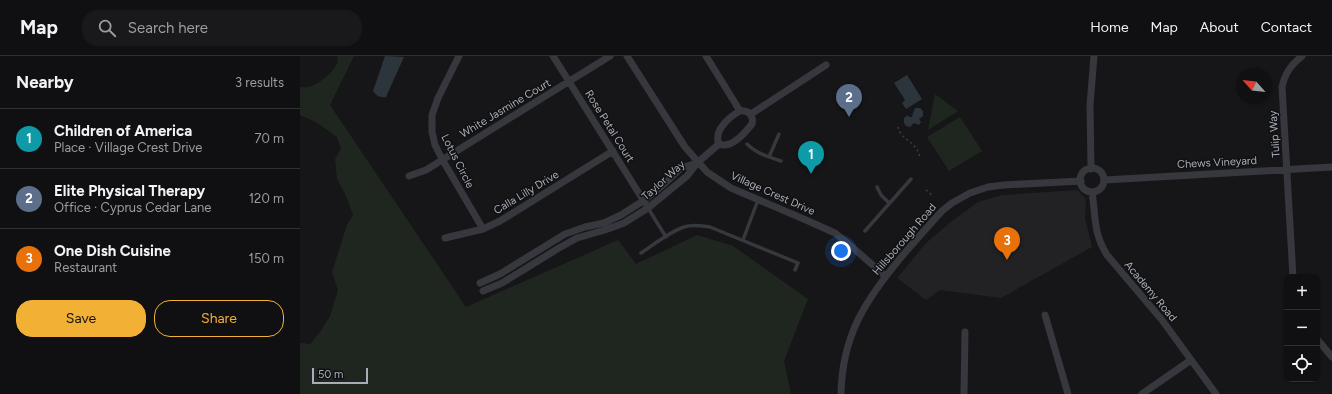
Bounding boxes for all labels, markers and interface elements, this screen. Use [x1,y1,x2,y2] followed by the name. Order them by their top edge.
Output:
[82,10,362,46] search box
[20,16,58,39] text: Map
[96,17,118,39] icon: search
[128,19,208,37] text: Search here
[1090,19,1129,36] text: Home
[1151,19,1178,36] text: Map
[1200,19,1239,36] text: About
[1261,19,1312,36] text: Contact
[1236,68,1272,104] north arrow
[16,72,74,92] text: Nearby
[235,75,284,90] text: 3 results
[458,76,553,141] street label: White Jasmine Court
[836,84,862,117] pin: 2
[582,88,637,165] street label: Rose Petal Court
[1266,110,1283,158] street label: Tulip Way
[54,122,192,140] text: Children of America
[26,131,32,146] text: 1
[254,131,284,146] text: 70 m
[438,132,477,190] street label: Lotus Circle
[54,140,202,155] text: Place · Village Crest Drive
[798,141,824,174] pin: 1
[1177,154,1257,171] street label: Chews Vineyard
[639,158,688,203] street label: Taylor Way
[491,168,561,217] street label: Calla Lilly Drive
[729,169,817,218] street label: Village Crest Drive
[54,182,205,200] text: Elite Physical Therapy
[25,191,33,206] text: 2
[249,191,284,206] text: 120 m
[54,200,211,215] text: Office · Cyprus Cedar Lane
[870,201,939,278] street label: Hillsborough Road
[994,227,1020,260] pin: 3
[831,241,851,261] your location
[54,242,171,260] text: One Dish Cuisine
[25,251,33,266] text: 3
[249,251,284,266] text: 150 m
[1122,259,1180,324] street label: Academy Road
[54,260,117,275] text: Restaurant
[1284,274,1320,382] map controls
[1284,274,1320,310] button: +
[16,300,146,337] button: Save
[154,300,284,337] button: Share
[1284,310,1320,346] button: −
[1284,346,1320,382] button: locate
[312,366,368,385] scale bar
[318,368,343,381] text: 50 m

